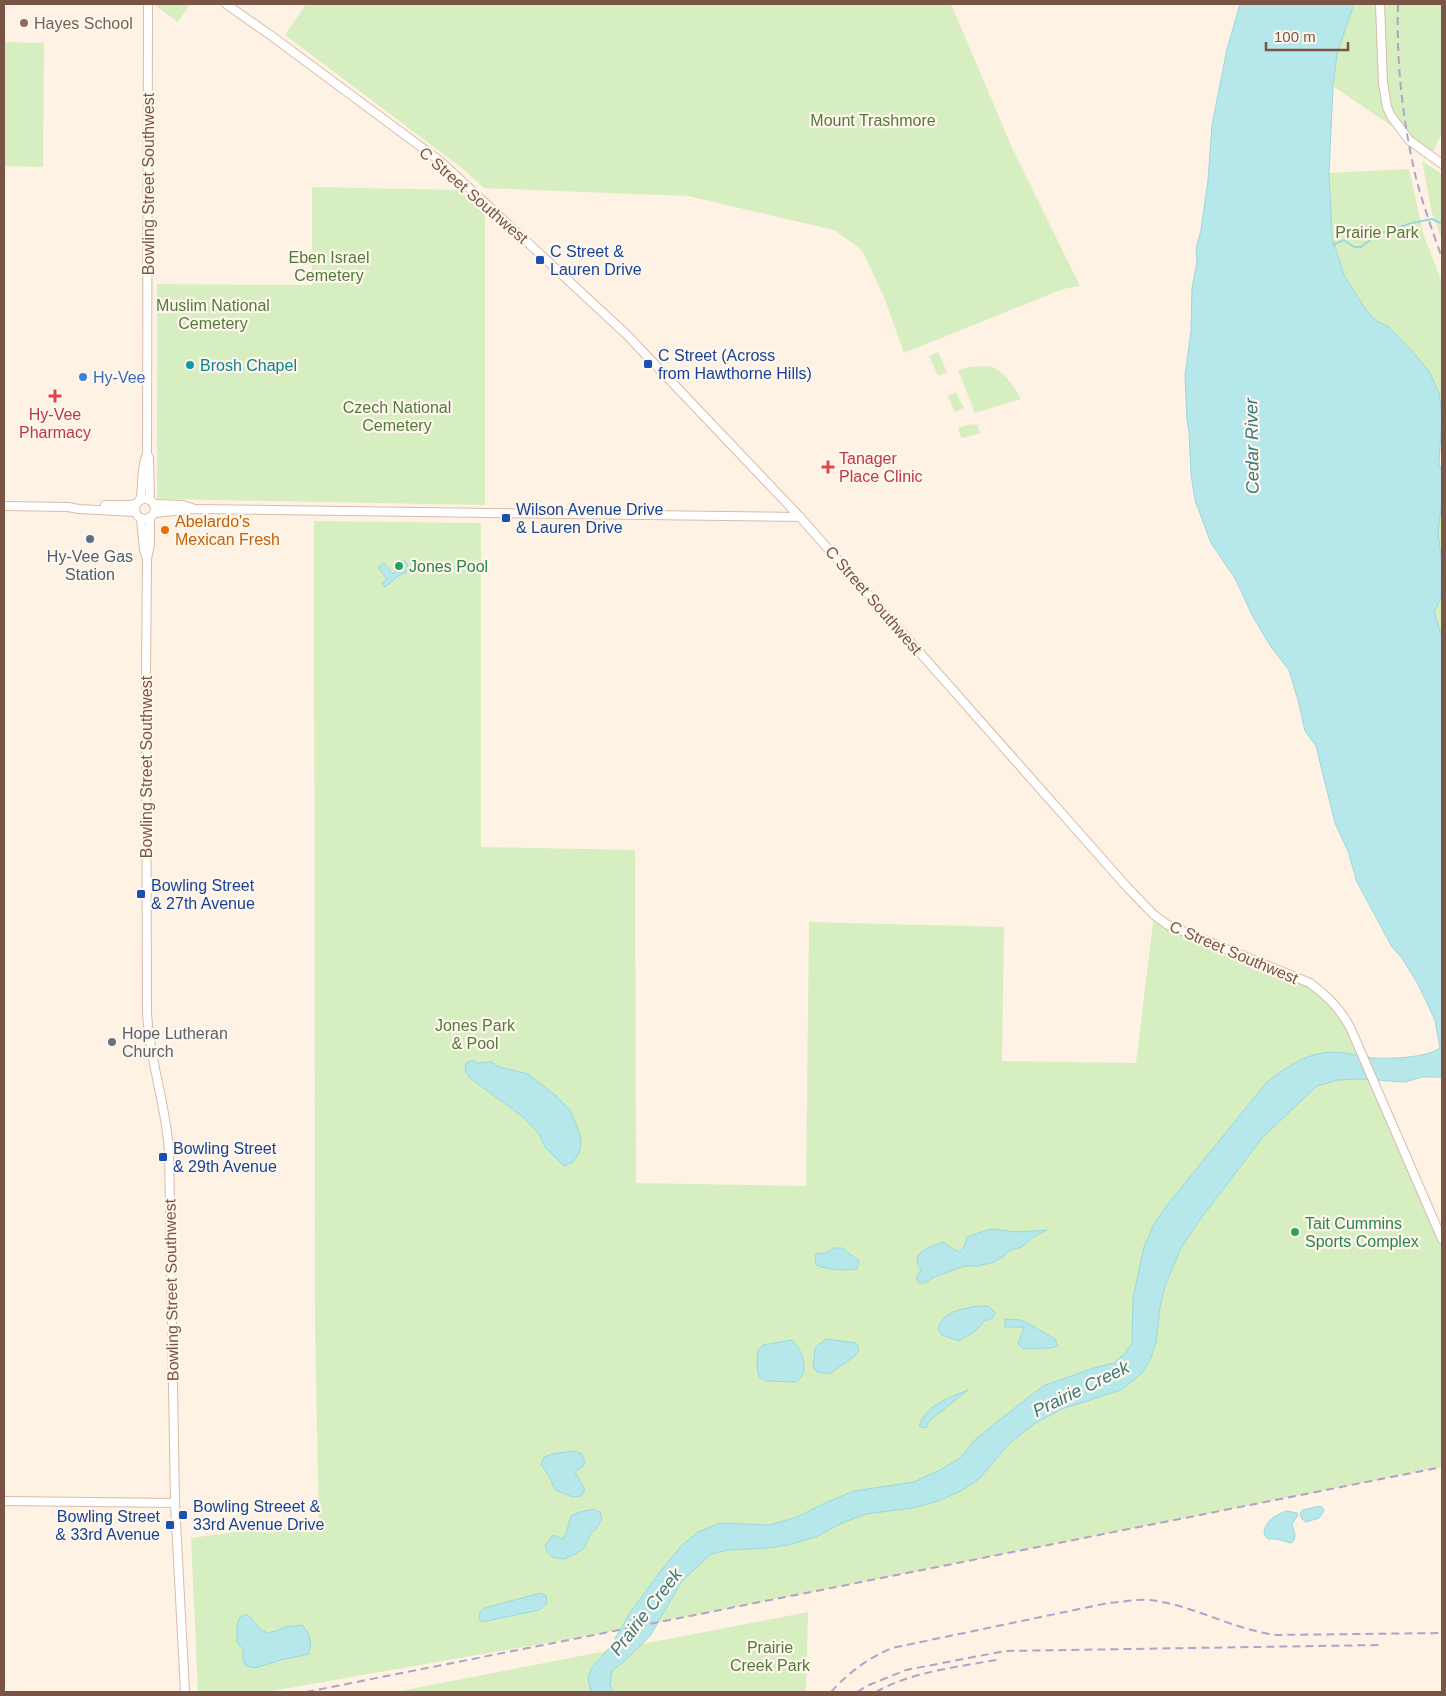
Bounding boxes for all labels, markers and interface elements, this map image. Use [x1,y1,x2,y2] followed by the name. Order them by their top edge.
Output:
[34,15,133,32] place label: Hayes School
[18,17,30,29] marker: Hayes School
[1266,20,1348,52] scale bar
[1274,28,1316,45] text: 100 m
[140,92,157,275] street label: Bowling Street Southwest
[810,112,936,129] park label: Mount Trashmore
[416,144,532,247] street label: C Street Southwest
[1335,224,1420,241] park label: Prairie Park
[550,243,642,278] place label: C Street & Lauren Drive
[289,249,369,284] park label: Eben Israel Cemetery
[534,254,546,266] marker: C Street & Lauren Drive
[156,297,270,332] park label: Muslim National Cemetery
[658,347,812,382] place label: C Street (Across from Hawthorne Hills)
[200,357,297,374] place label: Brosh Chapel
[642,358,654,370] marker: C Street (Across from Hawthorne Hills)
[184,359,196,371] marker: Brosh Chapel
[93,369,146,386] place label: Hy-Vee
[77,371,89,383] marker: Hy-Vee
[49,390,61,402] marker: Hy-Vee Pharmacy
[1241,397,1263,494] water label: Cedar River
[343,399,451,434] park label: Czech National Cemetery
[19,406,91,441] place label: Hy-Vee Pharmacy
[839,450,923,485] place label: Tanager Place Clinic
[821,460,835,474] marker: Tanager Place Clinic
[516,501,663,536] place label: Wilson Avenue Drive & Lauren Drive
[500,512,512,524] marker: Wilson Avenue Drive & Lauren Drive
[175,513,280,548] place label: Abelardo's Mexican Fresh
[159,524,171,536] marker: Abelardo's Mexican Fresh
[84,533,96,545] marker: Hy-Vee Gas Station
[822,543,926,658] street label: C Street Southwest
[47,548,133,583] place label: Hy-Vee Gas Station
[409,558,488,575] place label: Jones Pool
[393,560,405,572] marker: Jones Pool
[138,675,155,858] street label: Bowling Street Southwest
[151,877,255,912] place label: Bowling Street & 27th Avenue
[135,888,147,900] marker: Bowling Street & 27th Avenue
[1167,918,1301,987] street label: C Street Southwest
[435,1017,516,1052] park label: Jones Park & Pool
[122,1025,228,1060] place label: Hope Lutheran Church
[106,1036,118,1048] marker: Hope Lutheran Church
[173,1140,277,1175] place label: Bowling Street & 29th Avenue
[157,1151,169,1163] marker: Bowling Street & 29th Avenue
[161,1198,182,1381] street label: Bowling Street Southwest
[1305,1215,1419,1250] place label: Tait Cummins Sports Complex
[1289,1226,1301,1238] marker: Tait Cummins Sports Complex
[1029,1357,1133,1421] water label: Prairie Creek
[193,1498,324,1533] place label: Bowling Streeet & 33rd Avenue Drive
[55,1508,161,1543] place label: Bowling Street & 33rd Avenue
[177,1509,189,1521] marker: Bowling Streeet & 33rd Avenue Drive
[164,1519,176,1531] marker: Bowling Street & 33rd Avenue
[606,1564,687,1660] water label: Prairie Creek
[730,1639,811,1674] park label: Prairie Creek Park

